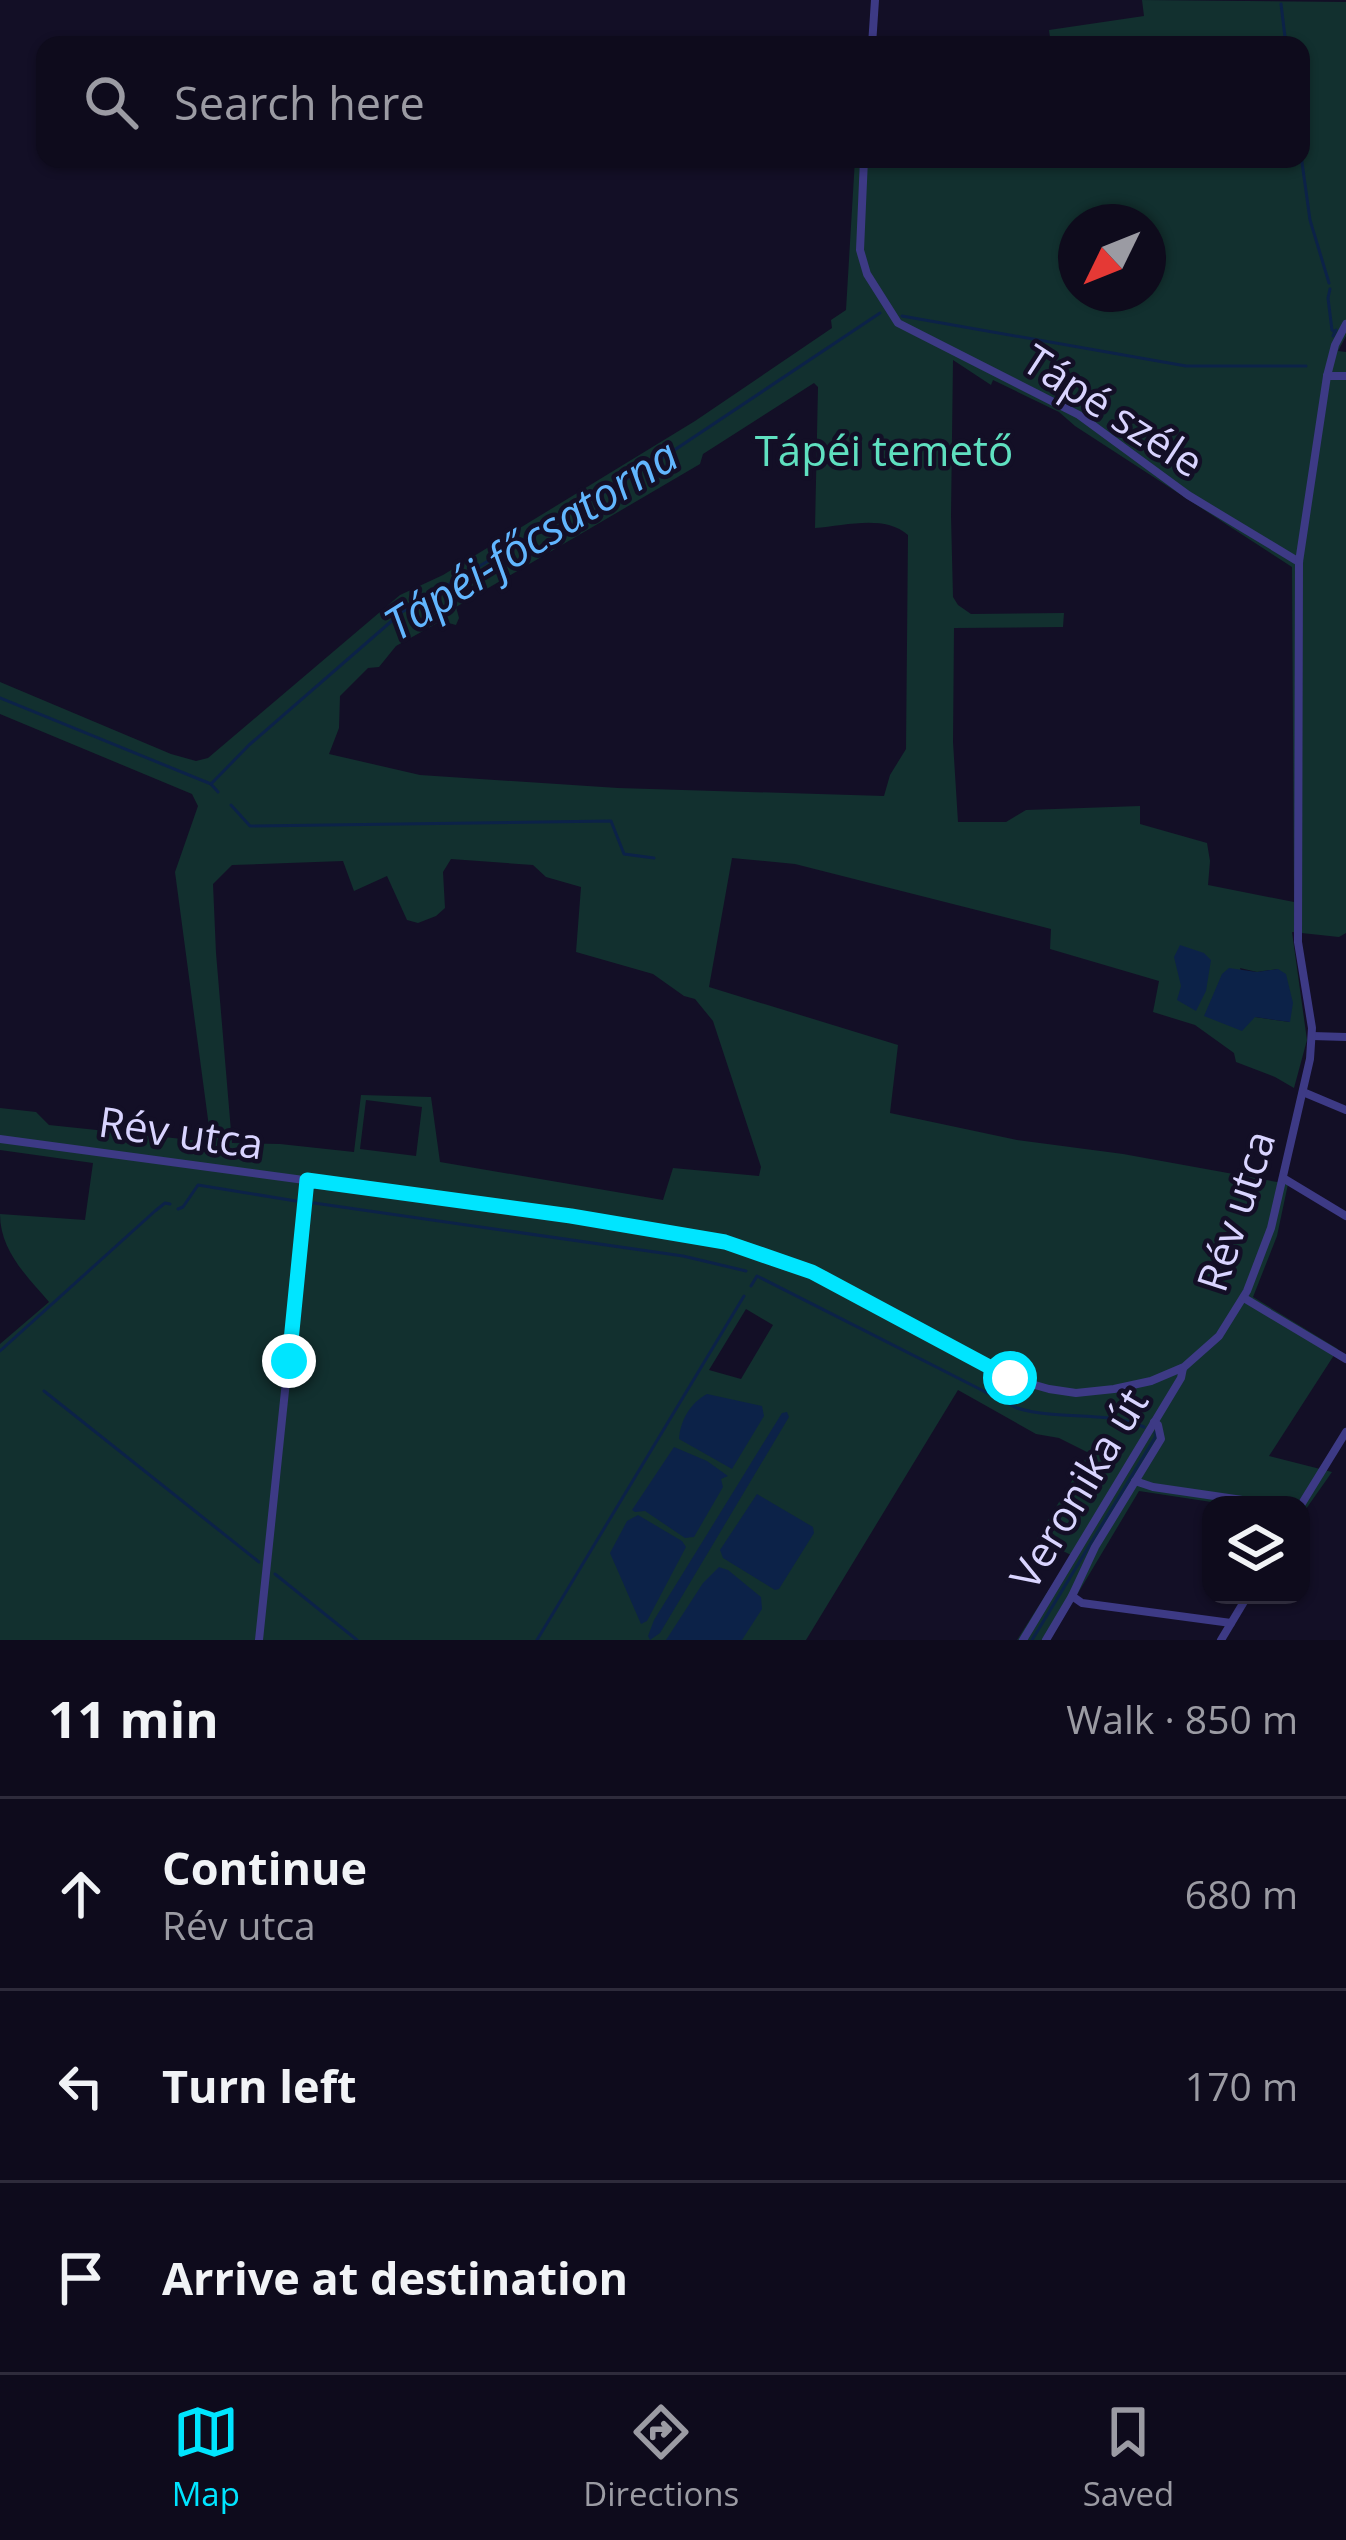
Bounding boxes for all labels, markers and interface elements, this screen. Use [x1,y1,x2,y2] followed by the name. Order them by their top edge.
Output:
[36,36,1310,168] search box
[78,69,144,135] icon: search
[174,72,425,133] text: Search here
[1058,204,1166,312] north arrow
[1013,330,1215,489] street label: Tápé széle
[755,421,1013,478] park label: Tápéi temető
[372,424,689,654] water label: Tápéi-főcsatorna
[95,1092,267,1171] street label: Rév utca
[1182,1123,1287,1298] street label: Rév utca
[262,1334,316,1388] route end
[983,1351,1037,1405] route start
[995,1377,1160,1599] street label: Veronika út
[1202,1496,1310,1604] map controls
[1202,1496,1310,1604] button: layers
[48,1683,219,1753] text: 11 min
[1066,1692,1298,1745] text: Walk · 850 m
[162,1837,367,1898] text: Continue
[48,1861,114,1927] icon: ahead
[1185,1867,1298,1920] text: 680 m
[162,1898,316,1951] text: Rév utca
[48,2053,114,2119] icon: left
[162,2055,357,2116] text: Turn left
[1185,2059,1298,2112] text: 170 m
[48,2245,114,2311] icon: arrive
[162,2247,628,2308] text: Arrive at destination
[172,2399,240,2516] tab: Map
[583,2399,739,2516] tab: Directions
[1083,2399,1174,2516] tab: Saved

